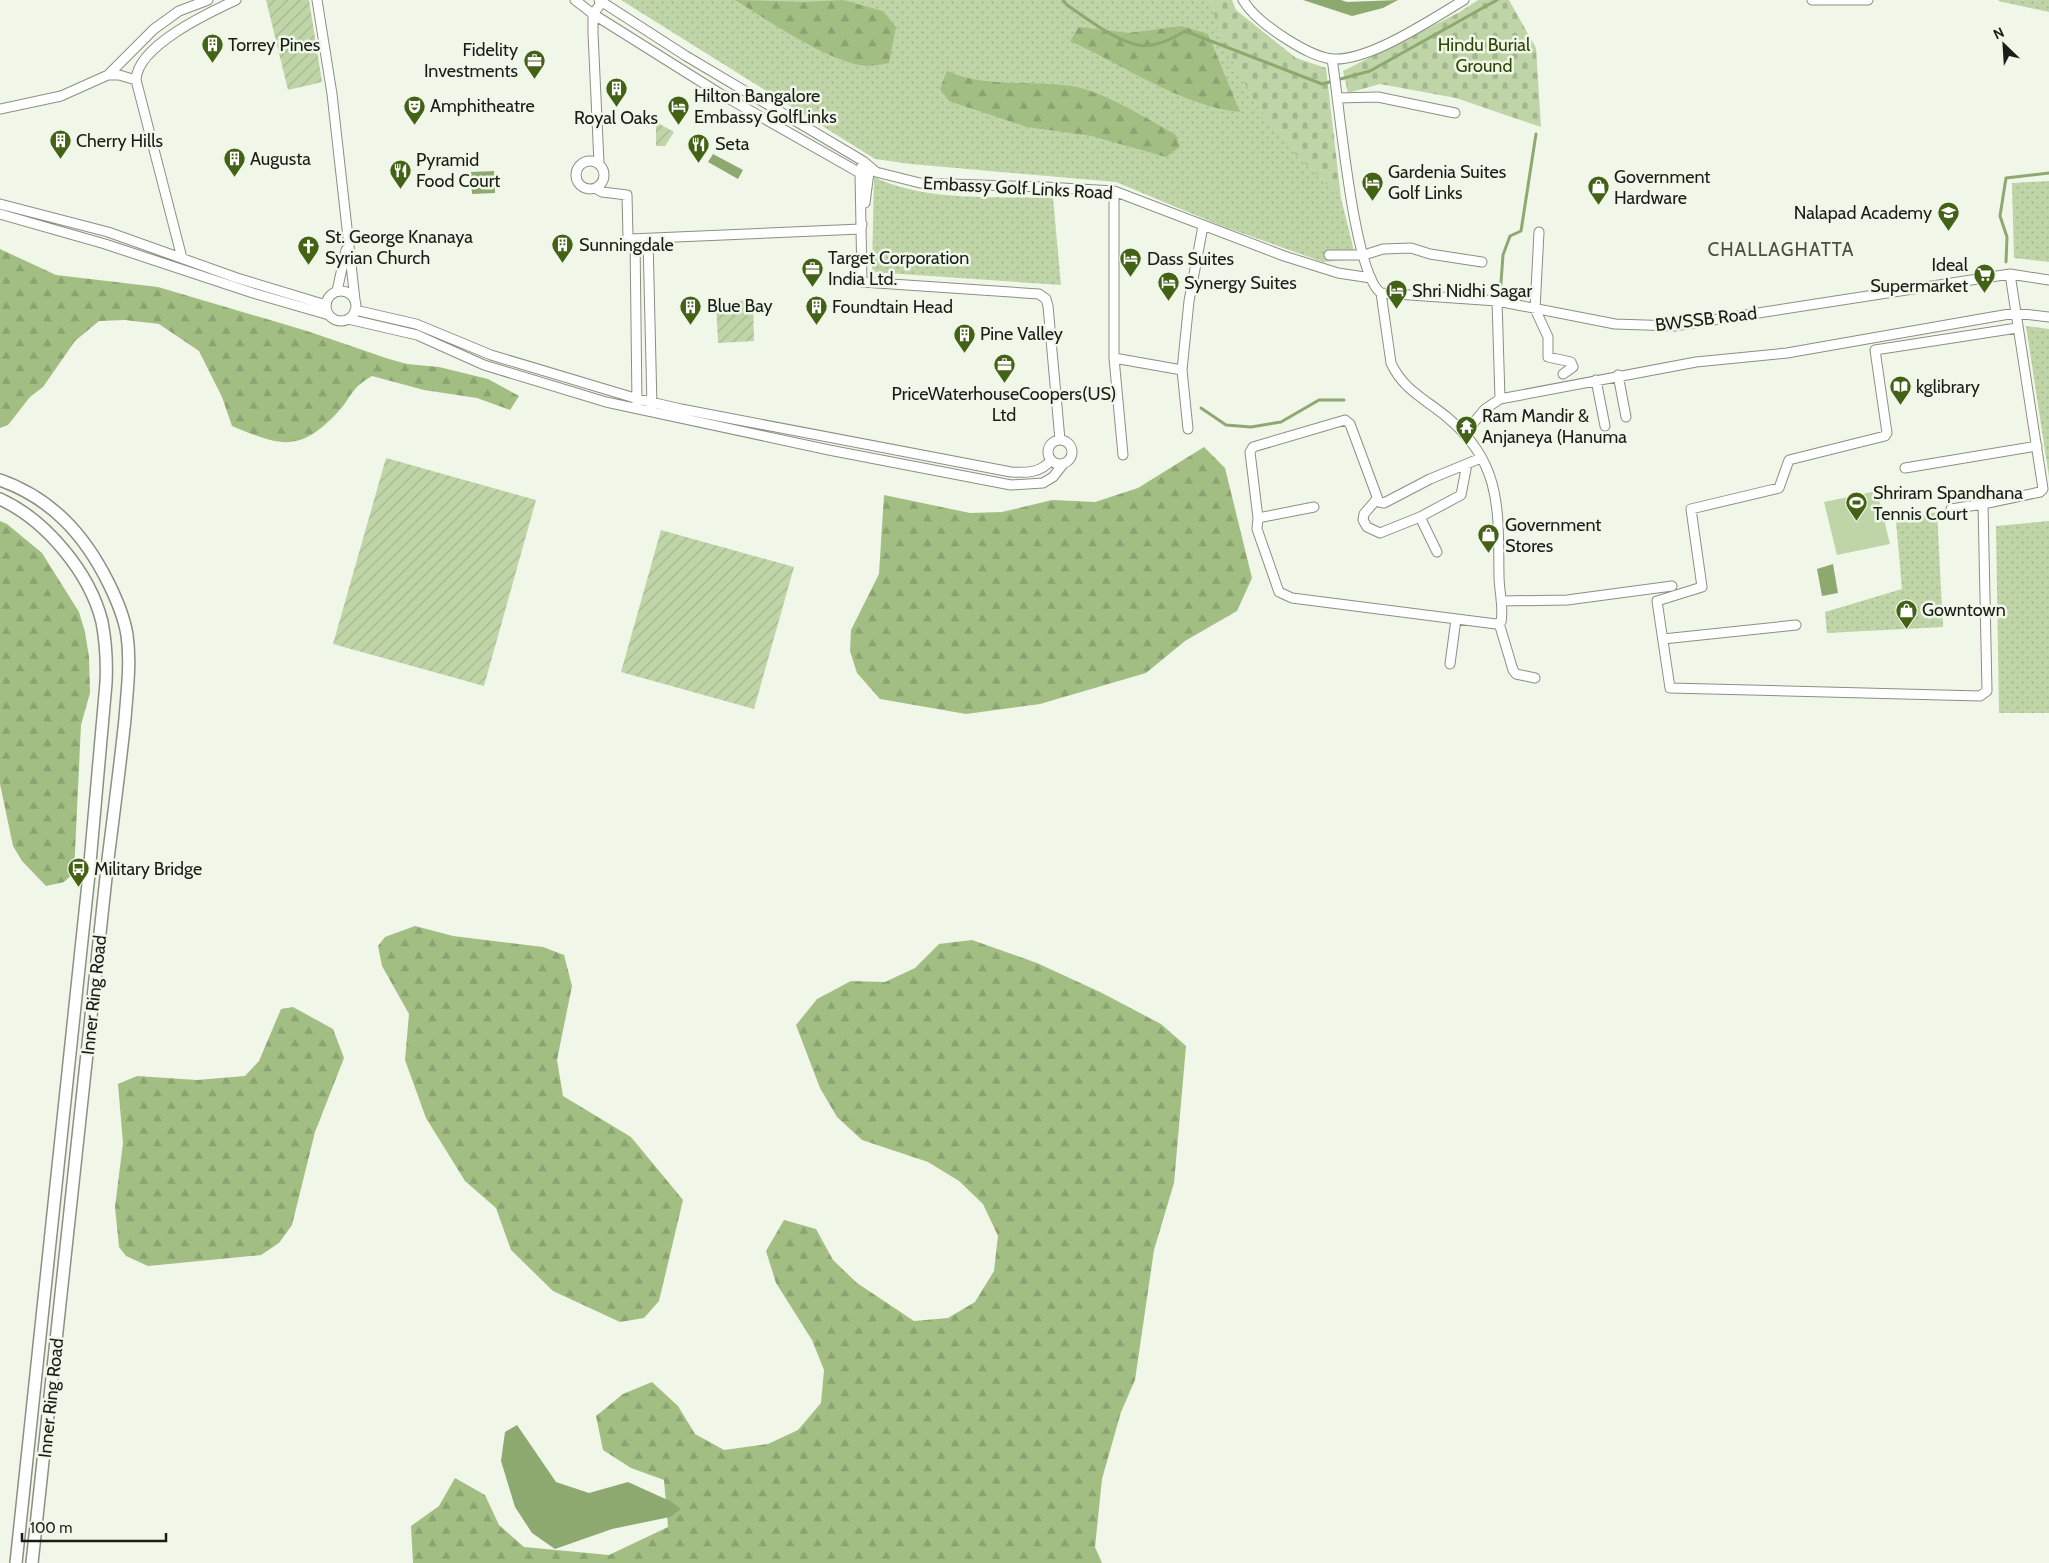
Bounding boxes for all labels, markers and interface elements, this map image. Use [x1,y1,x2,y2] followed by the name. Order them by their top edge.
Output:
[1979,20,2029,70] north arrow
[1990,23,2007,43] text: N
[200,33,224,64] building icon: Torrey Pines
[228,34,320,56] place label: Torrey Pines
[1438,34,1531,77] park label: Hindu Burial Ground
[424,39,518,82] place label: Fidelity Investments
[522,48,546,79] office icon: Fidelity Investments
[604,76,628,107] building icon: Royal Oaks
[694,85,837,128] place label: Hilton Bangalore Embassy GolfLinks
[402,94,426,125] theatre icon: Amphitheatre
[666,94,690,125] hotel icon: Hilton Bangalore Embassy GolfLinks
[430,95,535,117] place label: Amphitheatre
[574,107,658,129] place label: Royal Oaks
[48,129,72,160] building icon: Cherry Hills
[76,130,163,152] place label: Cherry Hills
[687,132,711,163] restaurant icon: Seta
[715,133,750,155] place label: Seta
[222,147,246,178] building icon: Augusta
[250,148,311,170] place label: Augusta
[416,149,500,192] place label: Pyramid Food Court
[388,158,412,189] restaurant icon: Pyramid Food Court
[1388,161,1506,204] place label: Gardenia Suites Golf Links
[1614,166,1710,209] place label: Government Hardware
[1360,170,1384,201] hotel icon: Gardenia Suites Golf Links
[923,172,1113,204] street label: Embassy Golf Links Road
[1586,175,1610,206] shop icon: Government Hardware
[1936,201,1960,232] school or university icon: Nalapad Academy
[1794,202,1932,224] place label: Nalapad Academy
[325,226,473,269] place label: St. George Knanaya Syrian Church
[551,233,575,264] building icon: Sunningdale
[579,234,674,256] place label: Sunningdale
[297,235,321,266] church icon: St. George Knanaya Syrian Church
[1707,238,1855,261] district label: CHALLAGHATTA
[828,247,969,290] place label: Target Corporation India Ltd.
[1119,247,1143,278] hotel icon: Dass Suites
[1147,248,1234,270] place label: Dass Suites
[1870,254,1969,297] place label: Ideal Supermarket
[800,256,824,287] office icon: Target Corporation India Ltd.
[1972,263,1996,294] supermarket icon: Ideal Supermarket
[1156,271,1180,302] hotel icon: Synergy Suites
[1184,272,1297,294] place label: Synergy Suites
[1384,279,1408,310] hotel icon: Shri Nidhi Sagar
[1412,280,1532,302] place label: Shri Nidhi Sagar
[679,294,703,325] building icon: Blue Bay
[707,295,773,317] place label: Blue Bay
[804,295,828,326] building icon: Foundtain Head
[832,296,953,318] place label: Foundtain Head
[1654,302,1758,336] street label: BWSSB Road
[952,322,976,353] building icon: Pine Valley
[980,323,1063,345] place label: Pine Valley
[992,352,1016,383] office icon: PriceWaterhouseCoopers(US) Ltd
[1888,375,1912,406] library icon: kglibrary
[1916,376,1980,398] place label: kglibrary
[892,383,1116,426] place label: PriceWaterhouseCoopers(US) Ltd
[1482,405,1627,448] place label: Ram Mandir & Anjaneya (Hanuma
[1454,414,1478,445] temple icon: Ram Mandir & Anjaneya (Hanuma
[1873,482,2023,525] place label: Shriram Spandhana Tennis Court
[1845,491,1869,522] sports icon: Shriram Spandhana Tennis Court
[1505,514,1601,557] place label: Government Stores
[1477,523,1501,554] shop icon: Government Stores
[1894,598,1918,629] shop icon: Gowntown
[1922,599,2006,621] place label: Gowntown
[66,857,90,888] bus stop icon: Military Bridge
[94,858,202,880] place label: Military Bridge
[77,934,111,1056] street label: Inner Ring Road
[34,1337,68,1459] street label: Inner Ring Road
[22,1510,166,1542] scale bar
[30,1519,72,1537] text: 100 m

